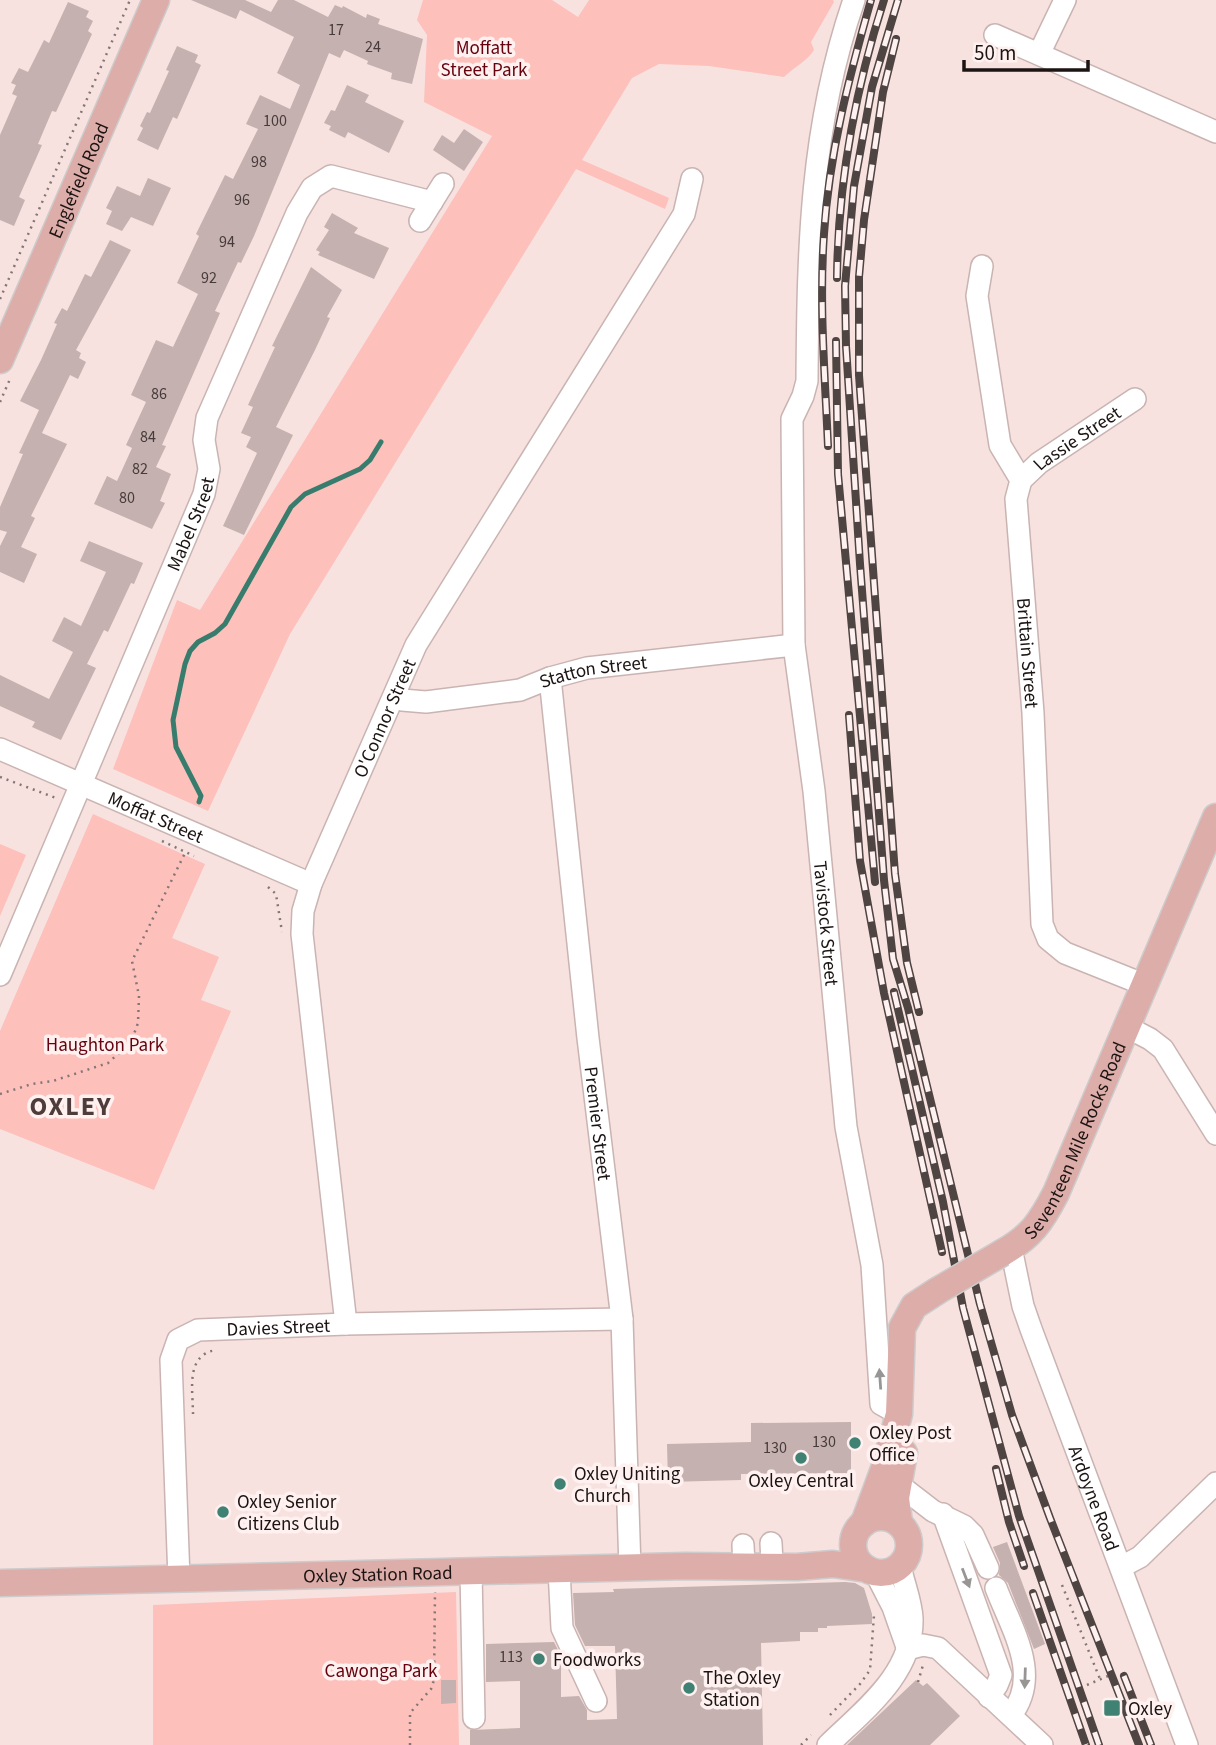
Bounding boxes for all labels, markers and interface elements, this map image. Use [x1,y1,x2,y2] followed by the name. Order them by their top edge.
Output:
[328,19,344,41] house number: 17
[964,28,1088,72] scale bar
[441,35,528,84] park label: Moffatt Street Park
[365,36,381,58] house number: 24
[974,38,1016,68] text: 50 m
[263,110,287,132] house number: 100
[42,119,116,243] street label: Englefield Road
[251,151,267,173] house number: 98
[234,189,250,211] house number: 96
[219,231,235,253] house number: 94
[201,267,217,289] house number: 92
[151,383,167,405] house number: 86
[1027,400,1127,477] street label: Lassie Street
[140,426,156,448] house number: 84
[132,458,148,480] house number: 82
[161,474,222,576] street label: Mabel Street
[119,487,135,509] house number: 80
[1009,597,1045,710] street label: Brittain Street
[535,649,649,696] street label: Statton Street
[347,654,424,782] street label: O'Connor Street
[103,785,208,851] street label: Moffat Street
[806,860,845,988] street label: Tavistock Street
[46,1032,165,1059] park label: Haughton Park
[1018,1038,1134,1246] street label: Seventeen Mile Rocks Road
[577,1065,617,1183] street label: Premier Street
[29,1088,113,1125] district label: OXLEY
[226,1313,331,1344] street label: Davies Street
[874,1368,885,1390] one-way arrow
[869,1420,952,1469] place label: Oxley Post Office
[812,1431,836,1453] house number: 130
[847,1435,863,1451] marker: Oxley Post Office
[763,1437,787,1459] house number: 130
[1061,1442,1125,1555] street label: Ardoyne Road
[793,1450,809,1466] marker: Oxley Central
[574,1461,681,1510] place label: Oxley Uniting Church
[748,1468,854,1495] place label: Oxley Central
[552,1476,568,1492] marker: Oxley Uniting Church
[237,1489,340,1538] place label: Oxley Senior Citizens Club
[215,1504,231,1520] marker: Oxley Senior Citizens Club
[303,1560,453,1590] street label: Oxley Station Road
[960,1568,971,1589] one-way arrow
[499,1646,523,1668] house number: 113
[553,1647,641,1674] place label: Foodworks
[531,1651,547,1667] marker: Foodworks
[325,1658,438,1685] park label: Cawonga Park
[703,1665,781,1714] place label: The Oxley Station
[1019,1667,1030,1689] one-way arrow
[681,1680,697,1696] marker: The Oxley Station
[1128,1696,1172,1723] place label: Oxley
[1102,1698,1122,1718] marker: Oxley

